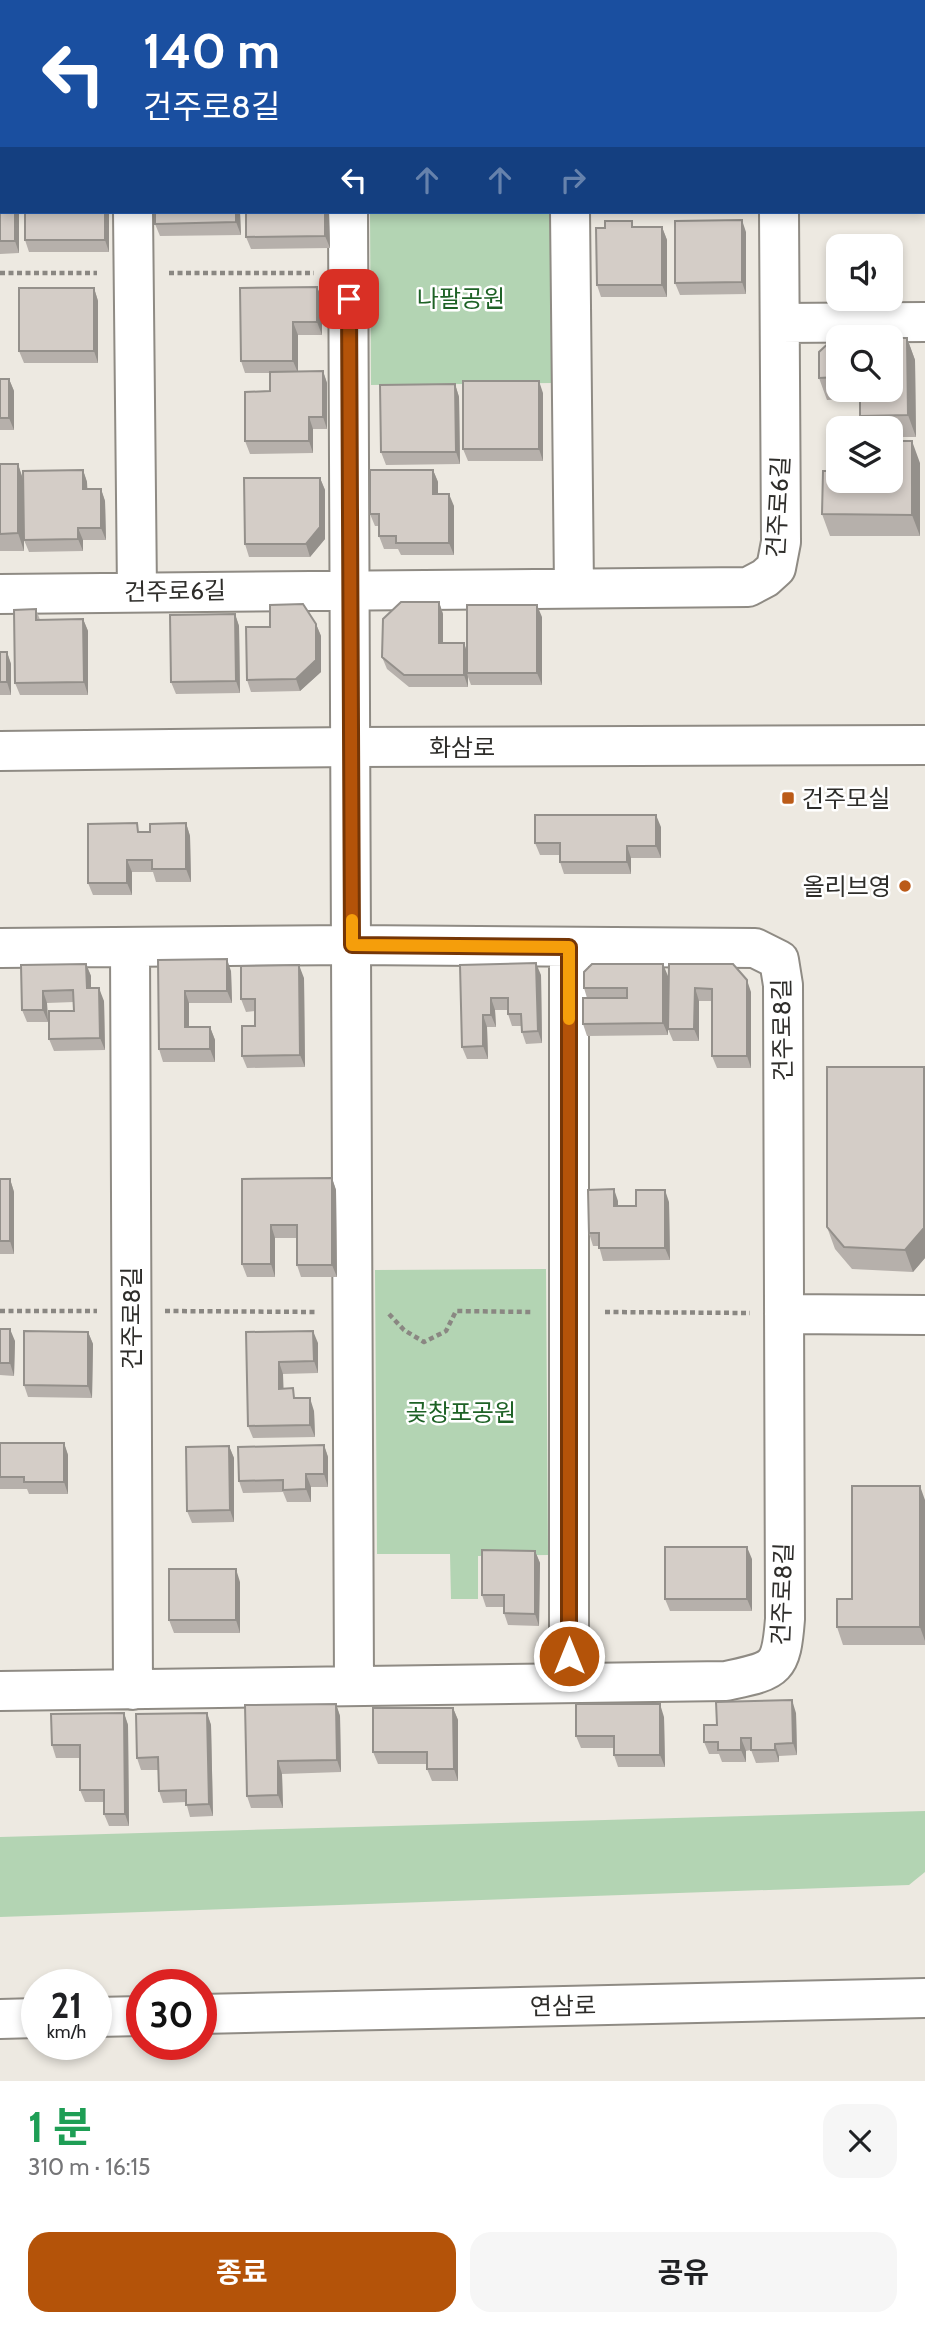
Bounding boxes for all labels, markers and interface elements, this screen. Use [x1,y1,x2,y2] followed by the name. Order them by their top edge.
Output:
[143,21,280,80] text: 140 m
[28,28,119,119] icon: left
[143,87,280,126] text: 건주로8길
[335,161,373,199] icon: left
[408,161,446,199] icon: ahead
[481,161,519,199] icon: ahead
[554,161,592,199] icon: right
[826,234,903,493] map controls
[826,234,903,311] button: sound
[319,269,379,329] pin
[330,280,368,318] icon: arrive
[417,284,505,313] park label: 나팔공원
[826,325,903,402] button: search
[826,416,903,493] button: layers
[761,455,795,559] street label: 건주로6길
[124,576,226,606] street label: 건주로6길
[429,733,495,762] street label: 화삼로
[802,784,890,813] place label: 건주모실
[780,790,796,806] marker: 건주모실
[803,872,891,901] place label: 올리브영
[897,878,913,894] marker: 올리브영
[767,978,797,1082] street label: 건주로8길
[117,1267,146,1369] street label: 건주로8길
[406,1398,516,1427] park label: 곶창포공원
[766,1542,798,1646] street label: 건주로8길
[532,1619,606,1693] position arrow
[126,1969,217,2060] speed limit sign: 30
[51,1984,82,2027] text: 21
[530,1991,596,2021] street label: 연삼로
[47,2021,86,2043] text: km/h
[28,2101,92,2153] text: 1 분
[823,2104,897,2178] button: close
[28,2153,150,2181] text: 310 m · 16:15
[28,2232,456,2312] button: 종료
[470,2232,897,2312] button: 공유

